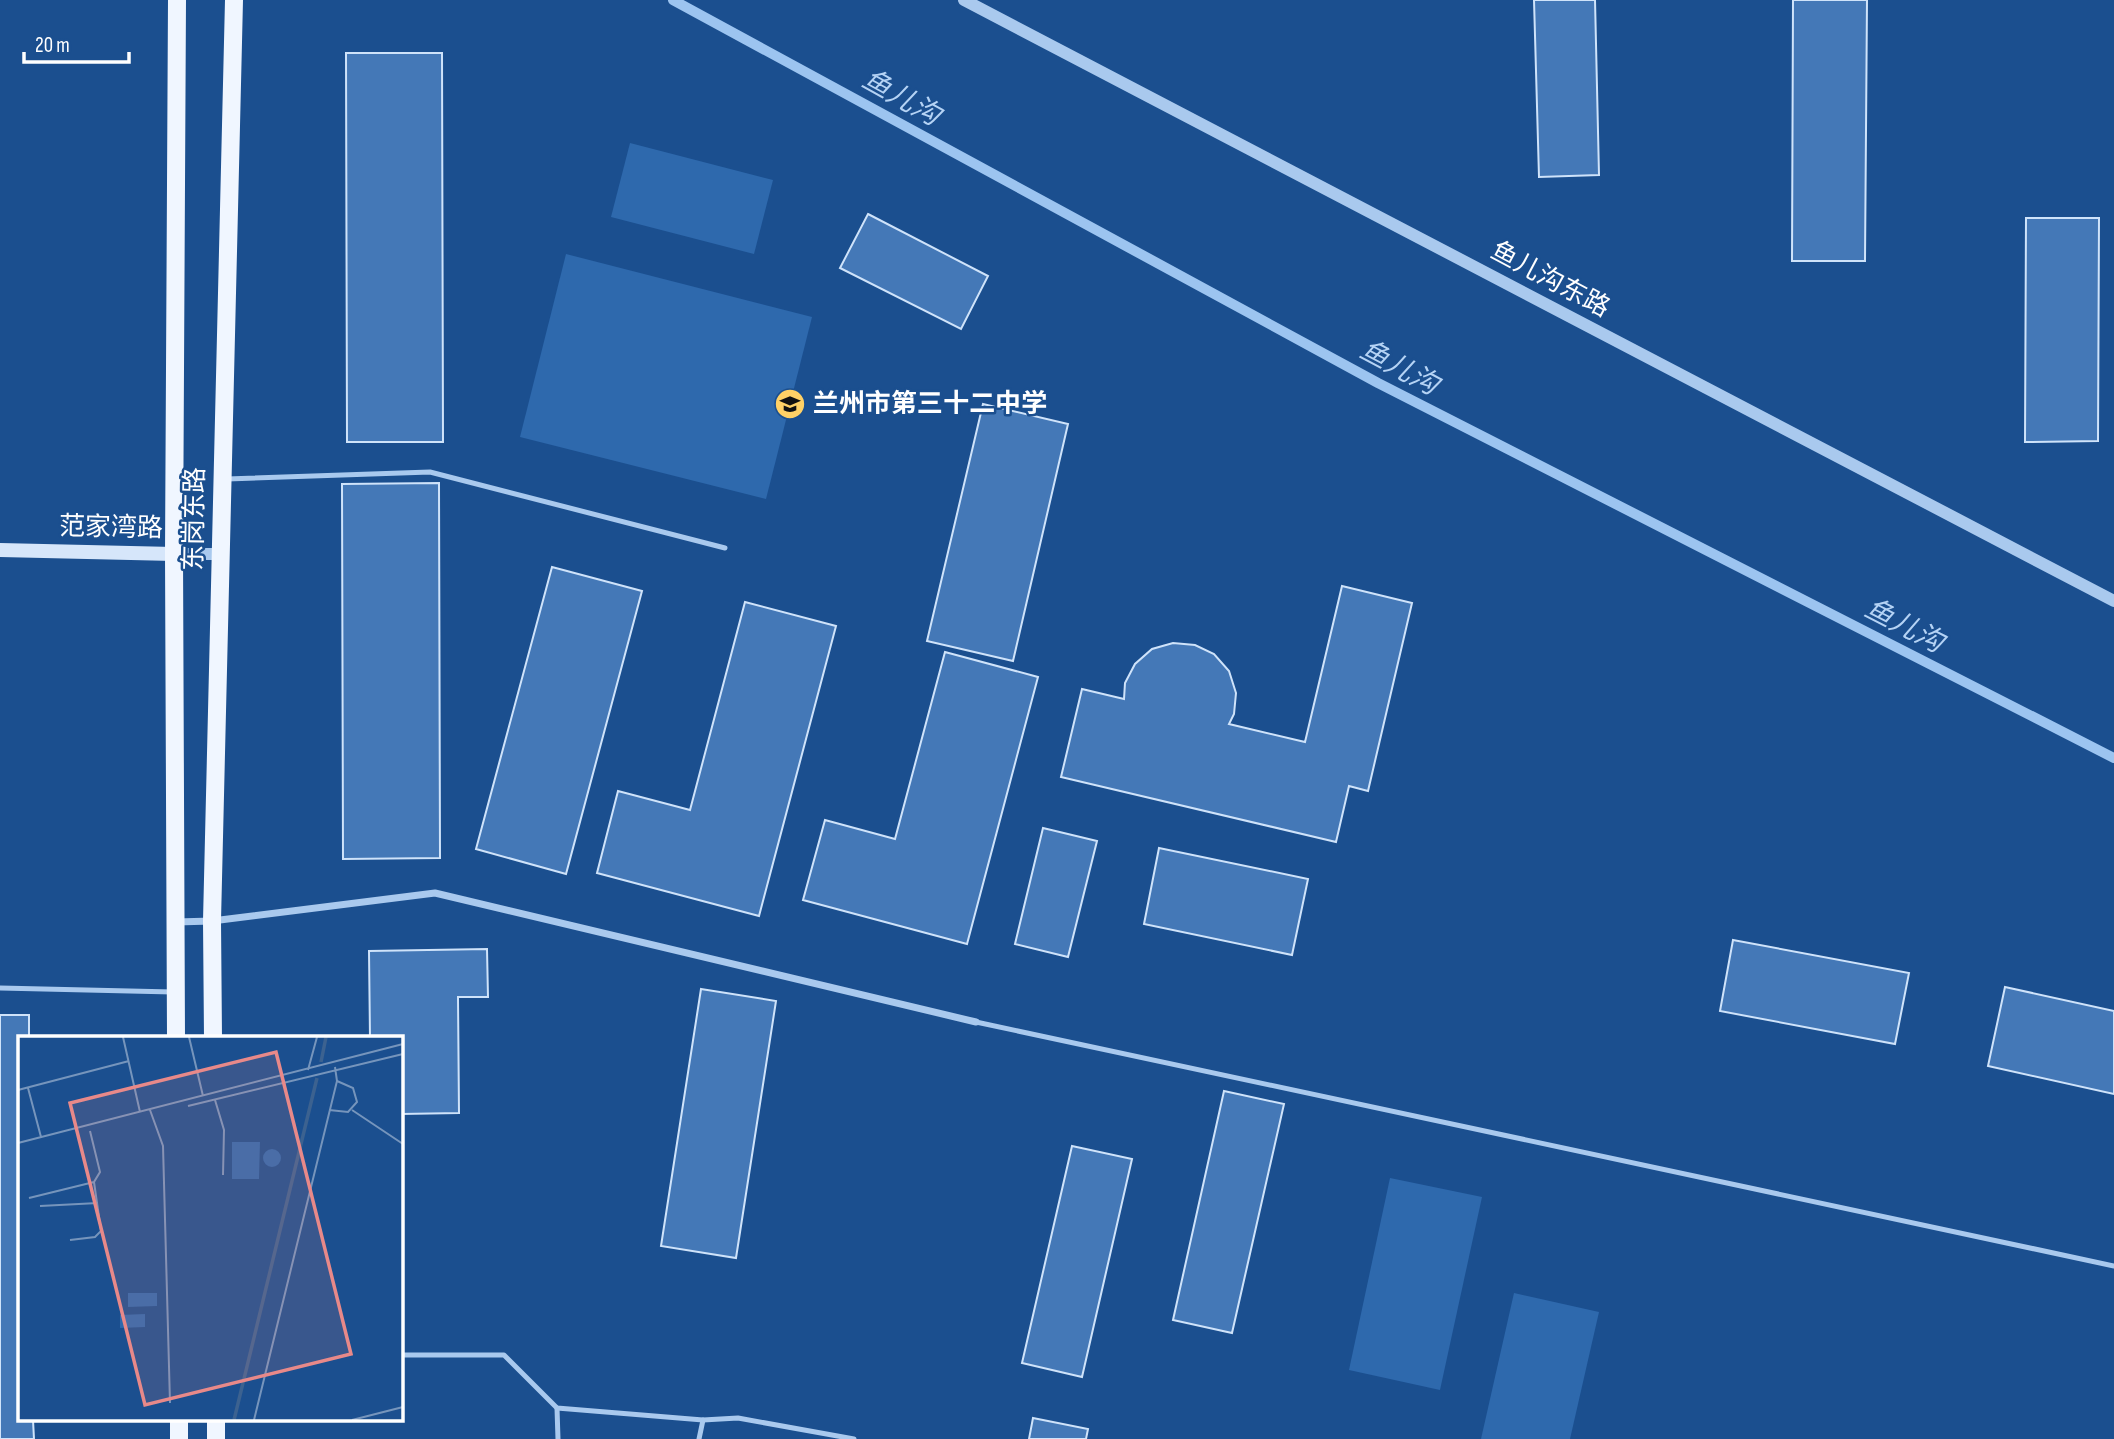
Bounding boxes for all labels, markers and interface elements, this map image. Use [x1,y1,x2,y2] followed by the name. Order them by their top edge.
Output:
[24,21,130,65] scale bar
[35,33,70,58] text: 20 m
[856,63,948,134] water label: 鱼儿沟
[1485,236,1615,324] street label: 鱼儿沟东路
[1354,334,1446,404] water label: 鱼儿沟
[773,387,807,421] school or university icon: 兰州市第三十二中学
[813,389,1047,420] place label: 兰州市第三十二中学
[179,467,211,571] street label: 东岗东路
[59,512,163,544] street label: 范家湾路
[1859,592,1952,661] water label: 鱼儿沟
[18,1036,402,1422] inset map

